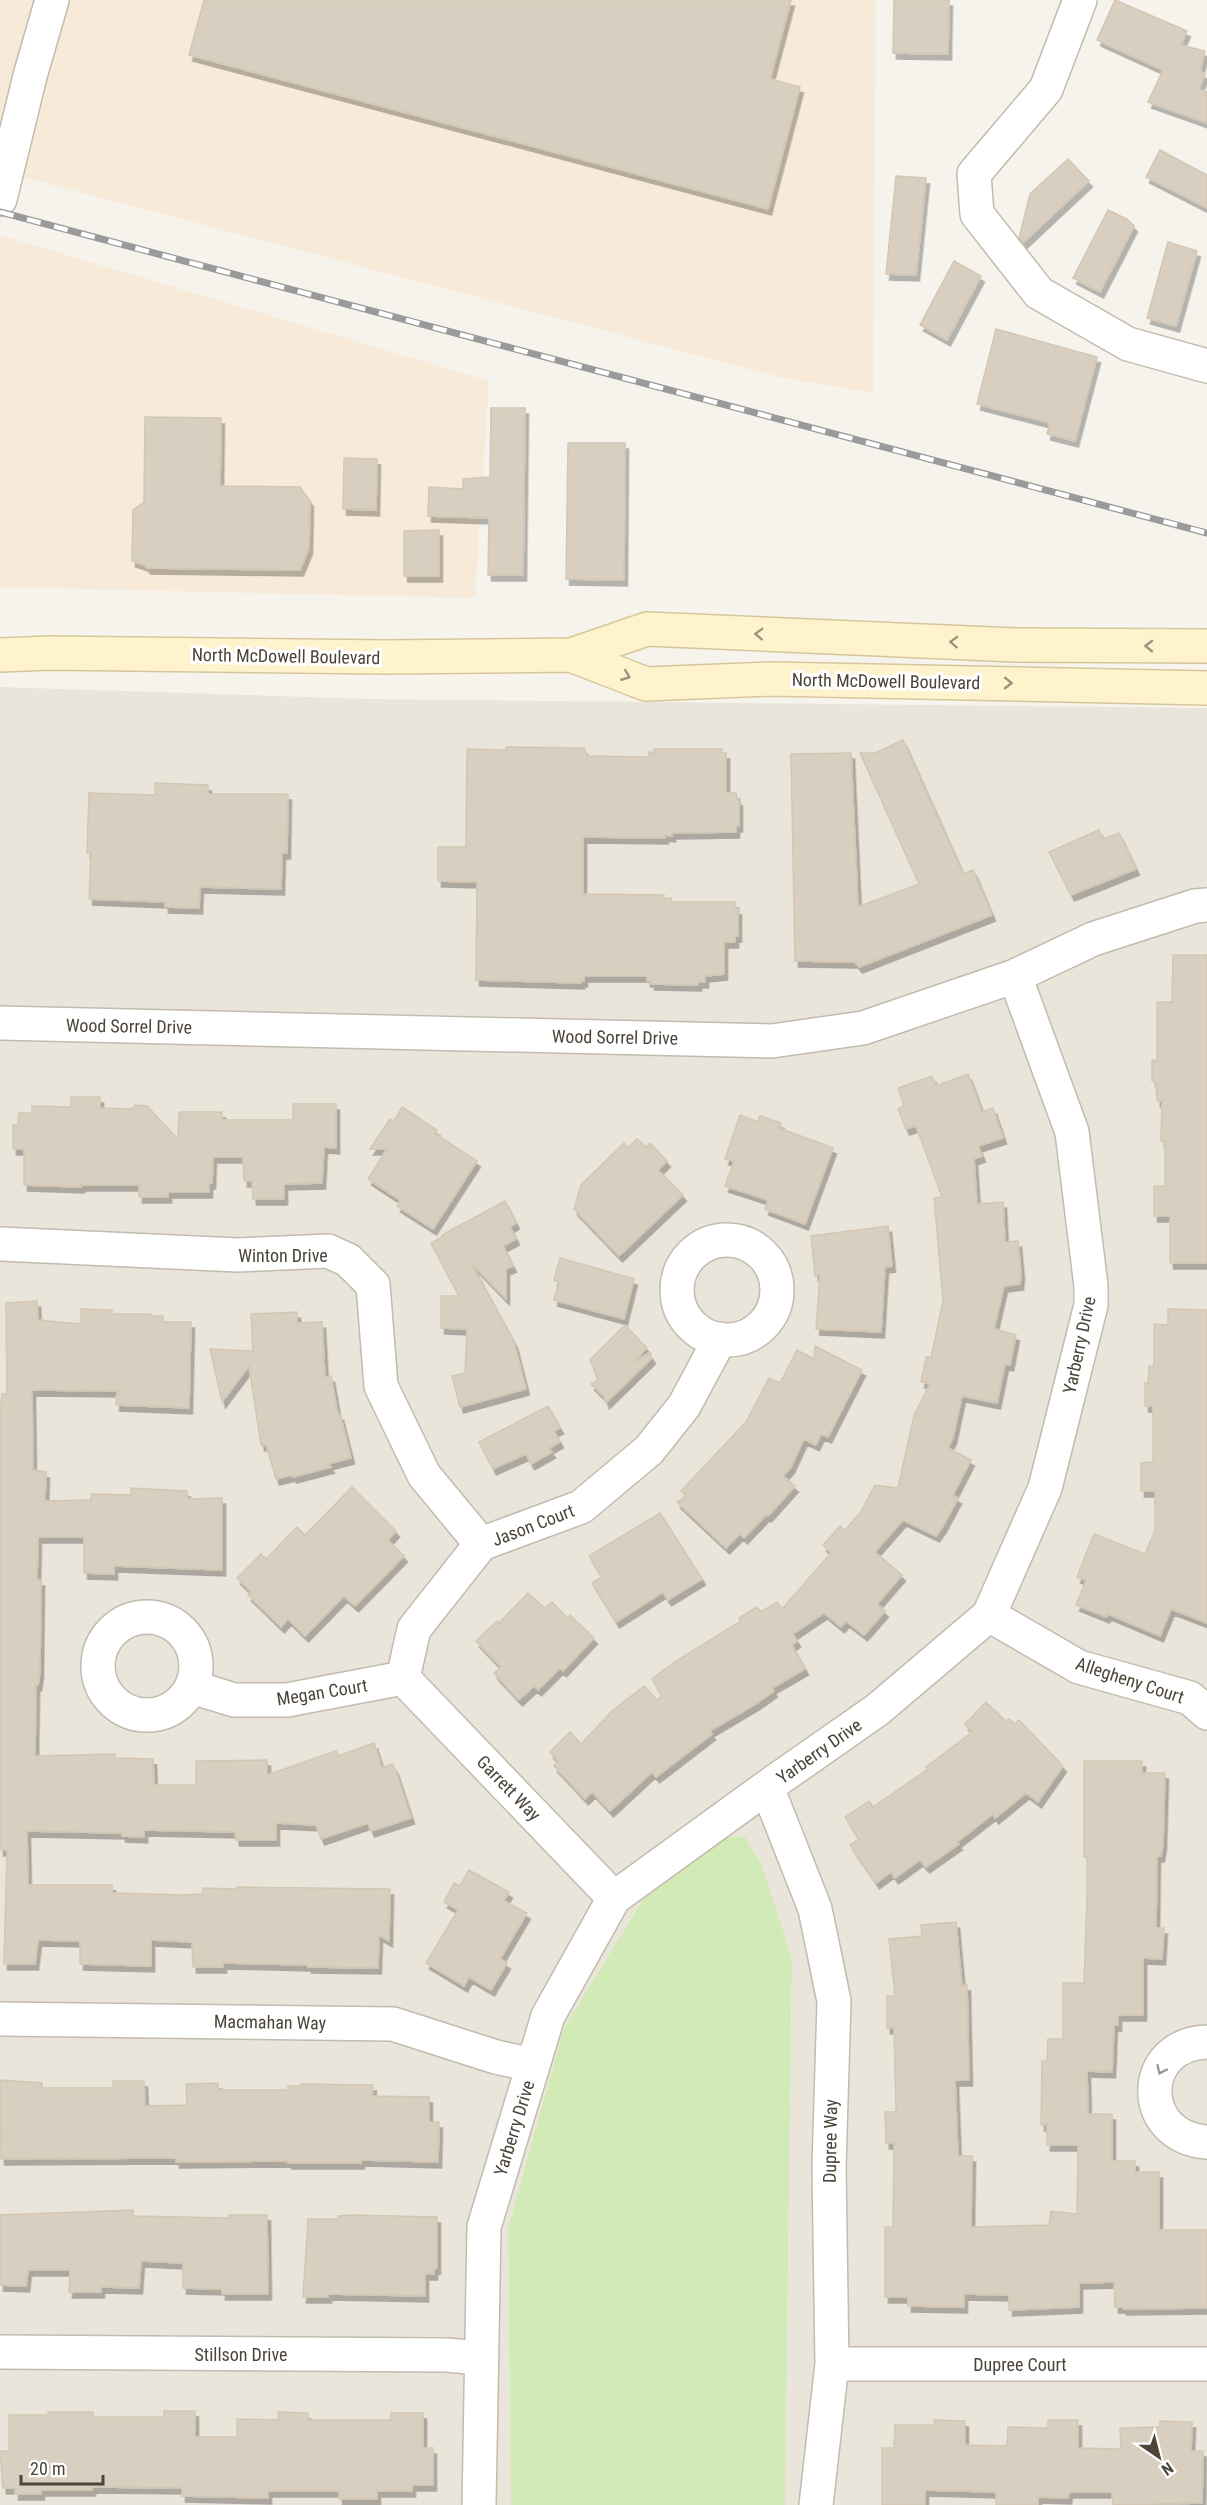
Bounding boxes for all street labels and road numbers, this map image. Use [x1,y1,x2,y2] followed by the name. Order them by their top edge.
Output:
[192,644,380,668] street label: North McDowell Boulevard
[792,669,980,693] street label: North McDowell Boulevard
[66,1014,192,1038] street label: Wood Sorrel Drive
[552,1025,678,1049] street label: Wood Sorrel Drive
[238,1245,328,1266] street label: Winton Drive
[1058,1294,1100,1396] street label: Yarberry Drive
[489,1500,577,1550] street label: Jason Court
[1073,1653,1187,1707] street label: Allegheny Court
[275,1674,369,1710] street label: Megan Court
[772,1714,866,1788] street label: Yarberry Drive
[473,1751,546,1825] street label: Garrett Way
[214,2011,327,2033] street label: Macmahan Way
[490,2078,538,2178] street label: Yarberry Drive
[819,2099,841,2183] street label: Dupree Way
[194,2344,288,2365] street label: Stillson Drive
[973,2354,1067,2375] street label: Dupree Court

